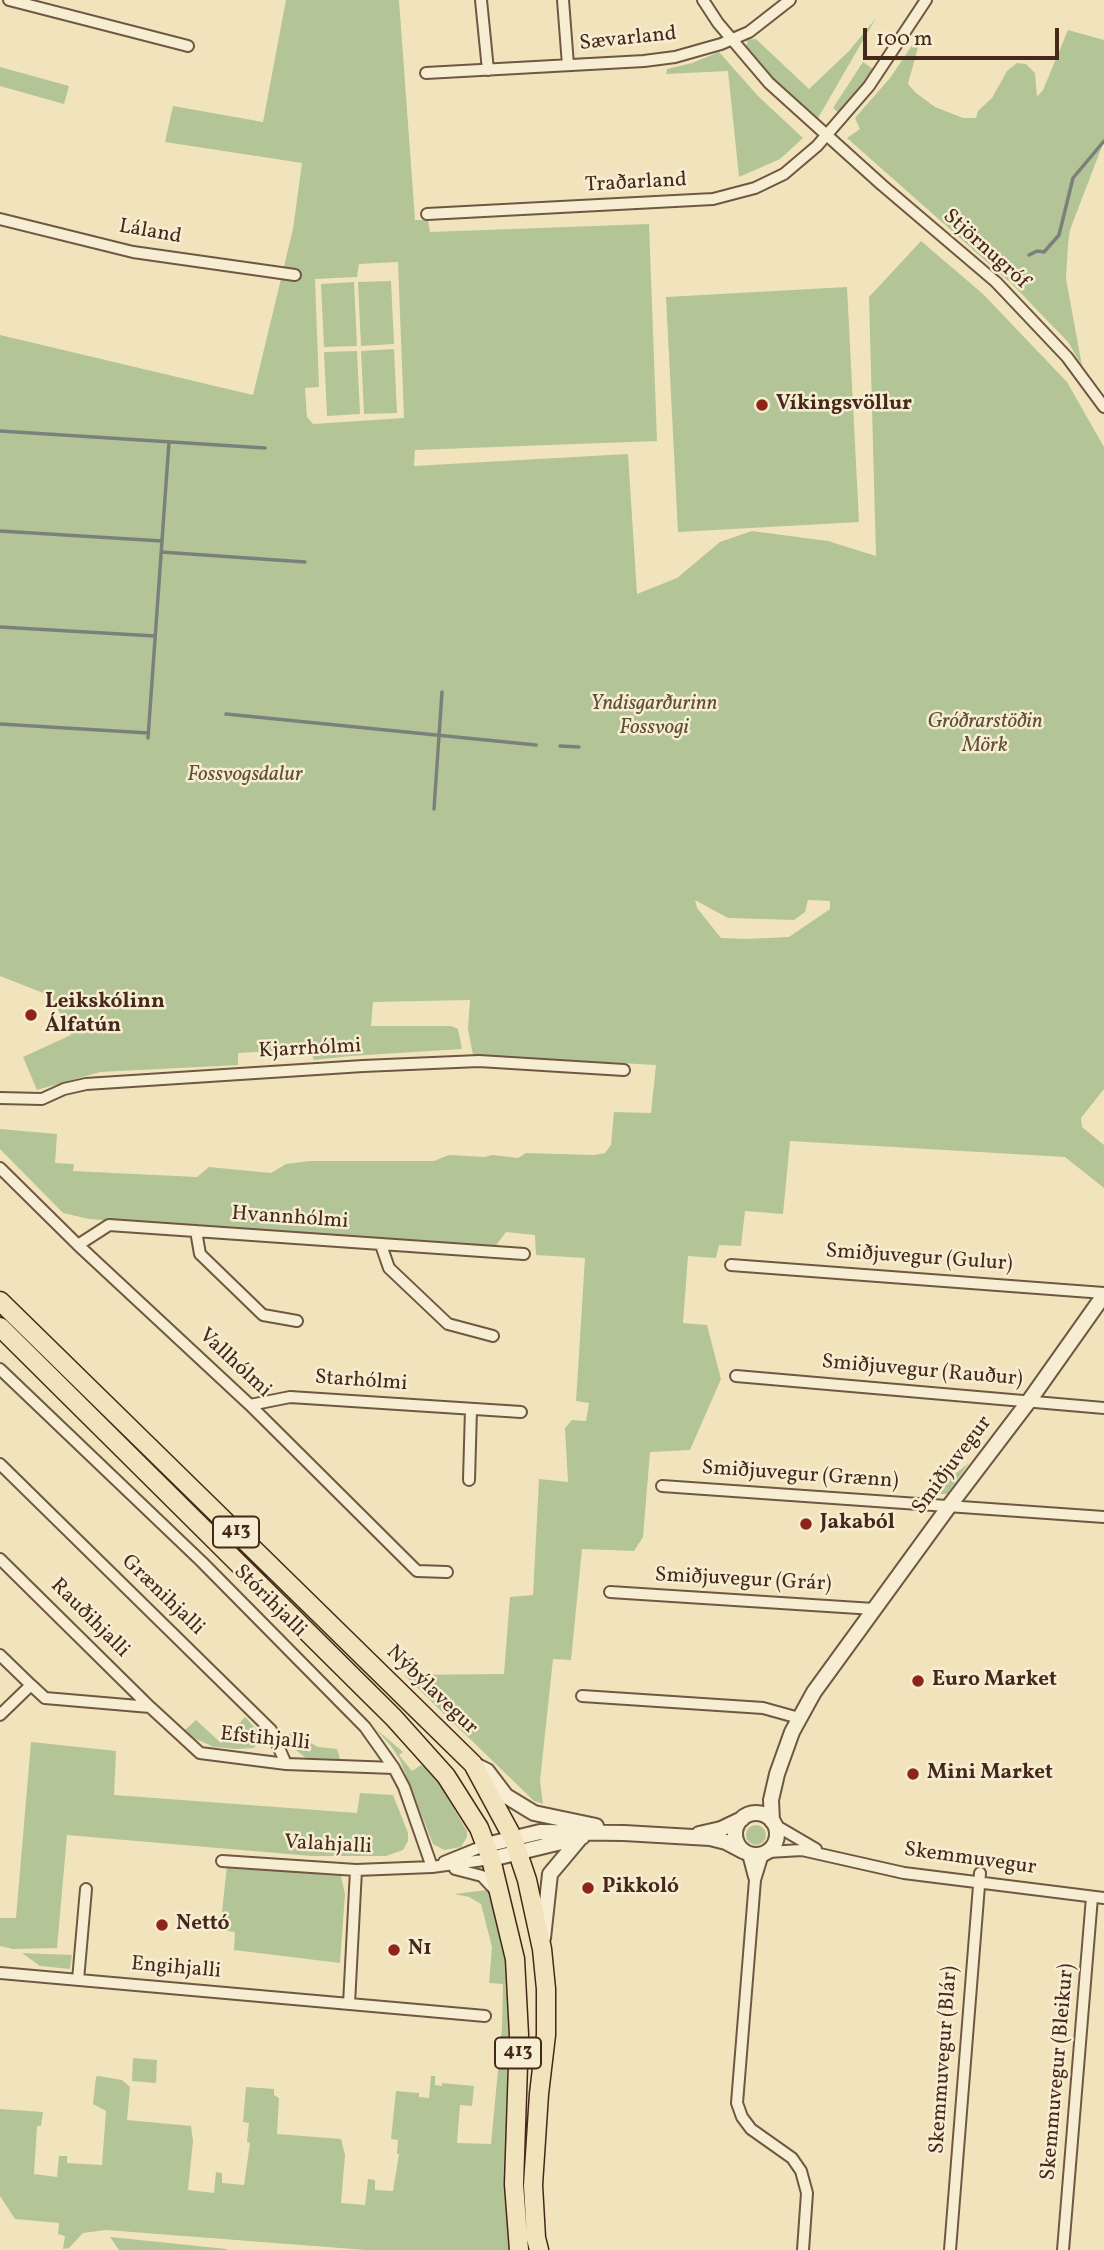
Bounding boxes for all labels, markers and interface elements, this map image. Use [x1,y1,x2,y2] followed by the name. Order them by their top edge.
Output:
[866,14,1062,58] scale bar
[578,22,678,58] street label: Sævarland
[876,25,933,54] text: 100 m
[584,169,688,199] street label: Traðarland
[937,205,1033,295] street label: Stjörnugróf
[117,215,183,251] street label: Láland
[776,392,912,418] place label: Víkingsvöllur
[754,397,770,413] marker: Víkingsvöllur
[591,692,717,742] park label: Yndisgarðurinn Fossvogi
[927,710,1043,760] park label: Gróðrarstöðin Mörk
[187,763,303,789] park label: Fossvogsdalur
[45,990,165,1040] place label: Leikskólinn Álfatún
[23,1007,39,1023] marker: Leikskólinn Álfatún
[258,1035,362,1065] street label: Kjarrhólmi
[231,1202,349,1236] street label: Hvannhólmi
[825,1240,1013,1278] street label: Smiðjuvegur (Gulur)
[192,1324,276,1404] street label: Vallhólmi
[820,1351,1024,1393] street label: Smiðjuvegur (Rauður)
[314,1366,408,1398] street label: Starhólmi
[908,1412,998,1520] street label: Smiðjuvegur
[701,1457,899,1495] street label: Smiðjuvegur (Grænn)
[820,1511,895,1537] place label: Jakaból
[213,1516,259,1548] road number: 413
[798,1516,814,1532] marker: Jakaból
[115,1550,209,1642] street label: Grænihjalli
[227,1560,311,1644] street label: Stórihjalli
[654,1564,832,1598] street label: Smiðjuvegur (Grár)
[44,1574,134,1664] street label: Rauðihjalli
[380,1641,482,1741] street label: Nýbýlavegur
[932,1668,1057,1694] place label: Euro Market
[910,1673,926,1689] marker: Euro Market
[219,1723,311,1757] street label: Efstihjalli
[927,1761,1053,1787] place label: Mini Market
[905,1766,921,1782] marker: Mini Market
[284,1831,372,1861] street label: Valahjalli
[902,1838,1038,1882] street label: Skemmuvegur
[602,1875,679,1901] place label: Pikkoló
[580,1880,596,1896] marker: Pikkoló
[176,1912,230,1938] place label: Nettó
[154,1917,170,1933] marker: Nettó
[408,1937,432,1963] place label: N1
[386,1942,402,1958] marker: N1
[130,1953,222,1985] street label: Engihjalli
[1037,1963,1081,2181] street label: Skemmuvegur (Bleikur)
[926,1965,964,2155] street label: Skemmuvegur (Blár)
[495,2038,541,2068] road number: 413

